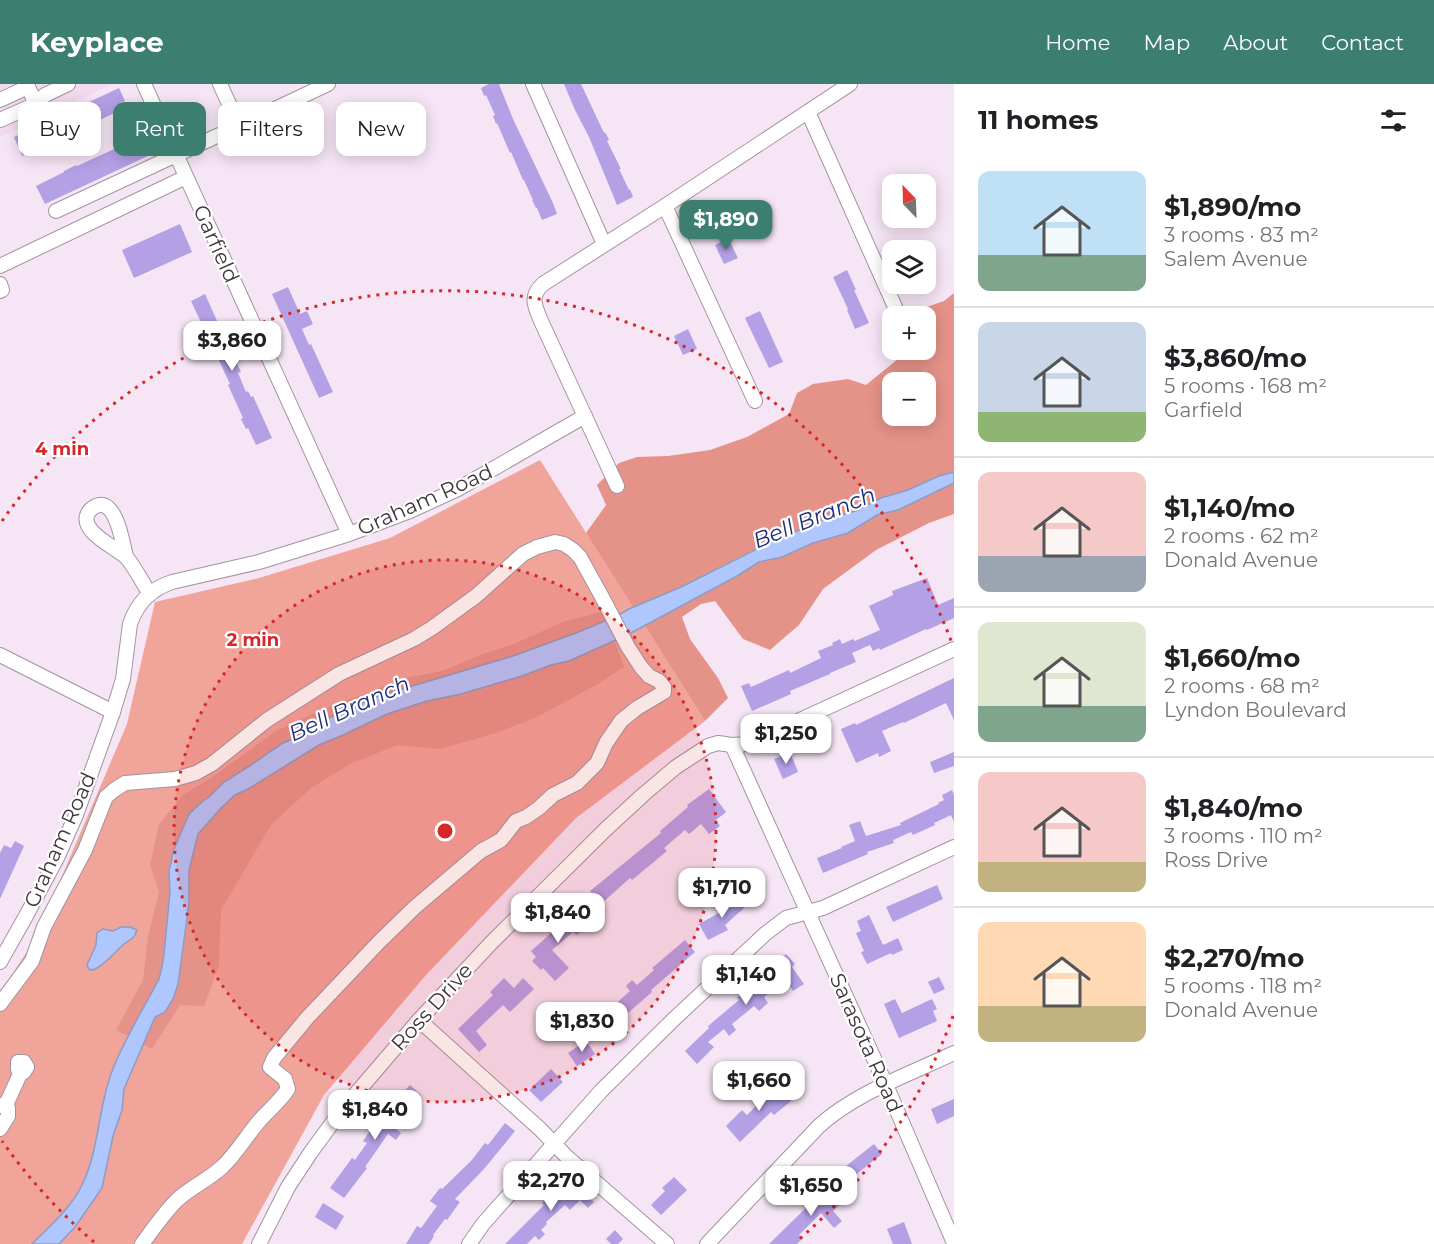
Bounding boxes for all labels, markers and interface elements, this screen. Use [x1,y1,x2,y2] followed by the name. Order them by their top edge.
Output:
[30,25,164,59] text: Keyplace
[1045,30,1110,55] text: Home
[1143,30,1190,55] text: Map
[1223,30,1288,55] text: About
[1321,30,1404,55] text: Contact
[18,102,101,156] chip: Buy
[113,102,206,156] chip: Rent
[218,102,324,156] chip: Filters
[336,102,426,156] chip: New
[978,104,1098,136] text: 11 homes
[1377,104,1410,137] icon: filters
[882,174,936,228] north arrow
[882,174,936,426] map controls
[1164,191,1301,223] text: $1,890/mo
[1026,195,1098,267] icon: home
[677,200,775,251] pin: $1,890
[188,201,245,287] street label: Garfield
[693,207,759,231] text: $1,890
[1164,223,1319,247] text: 3 rooms · 83 m²
[882,240,936,294] button: layers
[1164,247,1308,271] text: Salem Avenue
[882,306,936,360] button: +
[183,321,281,372] pin: $3,860
[197,328,267,352] text: $3,860
[1164,342,1307,374] text: $3,860/mo
[1026,346,1098,418] icon: home
[882,372,936,426] button: −
[1164,374,1327,398] text: 5 rooms · 168 m²
[1164,398,1243,422] text: Garfield
[35,438,89,460] text: 4 min
[353,459,496,541] street label: Graham Road
[749,481,879,554] water label: Bell Branch
[1164,492,1295,524] text: $1,140/mo
[1026,496,1098,568] icon: home
[1164,524,1319,548] text: 2 rooms · 62 m²
[1164,548,1318,572] text: Donald Avenue
[227,629,279,651] text: 2 min
[1164,642,1300,674] text: $1,660/mo
[1026,646,1098,718] icon: home
[285,670,414,747] water label: Bell Branch
[1164,674,1320,698] text: 2 rooms · 68 m²
[1164,698,1347,722] text: Lyndon Boulevard
[737,714,835,765] pin: $1,250
[754,721,818,745] text: $1,250
[19,768,101,911] street label: Graham Road
[1164,792,1303,824] text: $1,840/mo
[1026,796,1098,868] icon: home
[435,821,455,841] centre of rings
[1164,824,1323,848] text: 3 rooms · 110 m²
[1164,848,1268,872] text: Ross Drive
[673,868,771,919] pin: $1,710
[692,875,752,899] text: $1,710
[509,893,607,944] pin: $1,840
[525,900,591,924] text: $1,840
[1164,942,1304,974] text: $2,270/mo
[1026,946,1098,1018] icon: home
[697,955,795,1006] pin: $1,140
[386,958,478,1056] street label: Ross Drive
[716,962,776,986] text: $1,140
[825,969,908,1116] street label: Sarasota Road
[1164,974,1322,998] text: 5 rooms · 118 m²
[1164,998,1318,1022] text: Donald Avenue
[533,1002,631,1053] pin: $1,830
[550,1009,614,1033] text: $1,830
[710,1061,808,1112] pin: $1,660
[727,1068,791,1092] text: $1,660
[326,1090,424,1141] pin: $1,840
[342,1097,408,1121] text: $1,840
[502,1161,600,1212] pin: $2,270
[762,1166,860,1217] pin: $1,650
[517,1168,585,1192] text: $2,270
[779,1173,843,1197] text: $1,650

